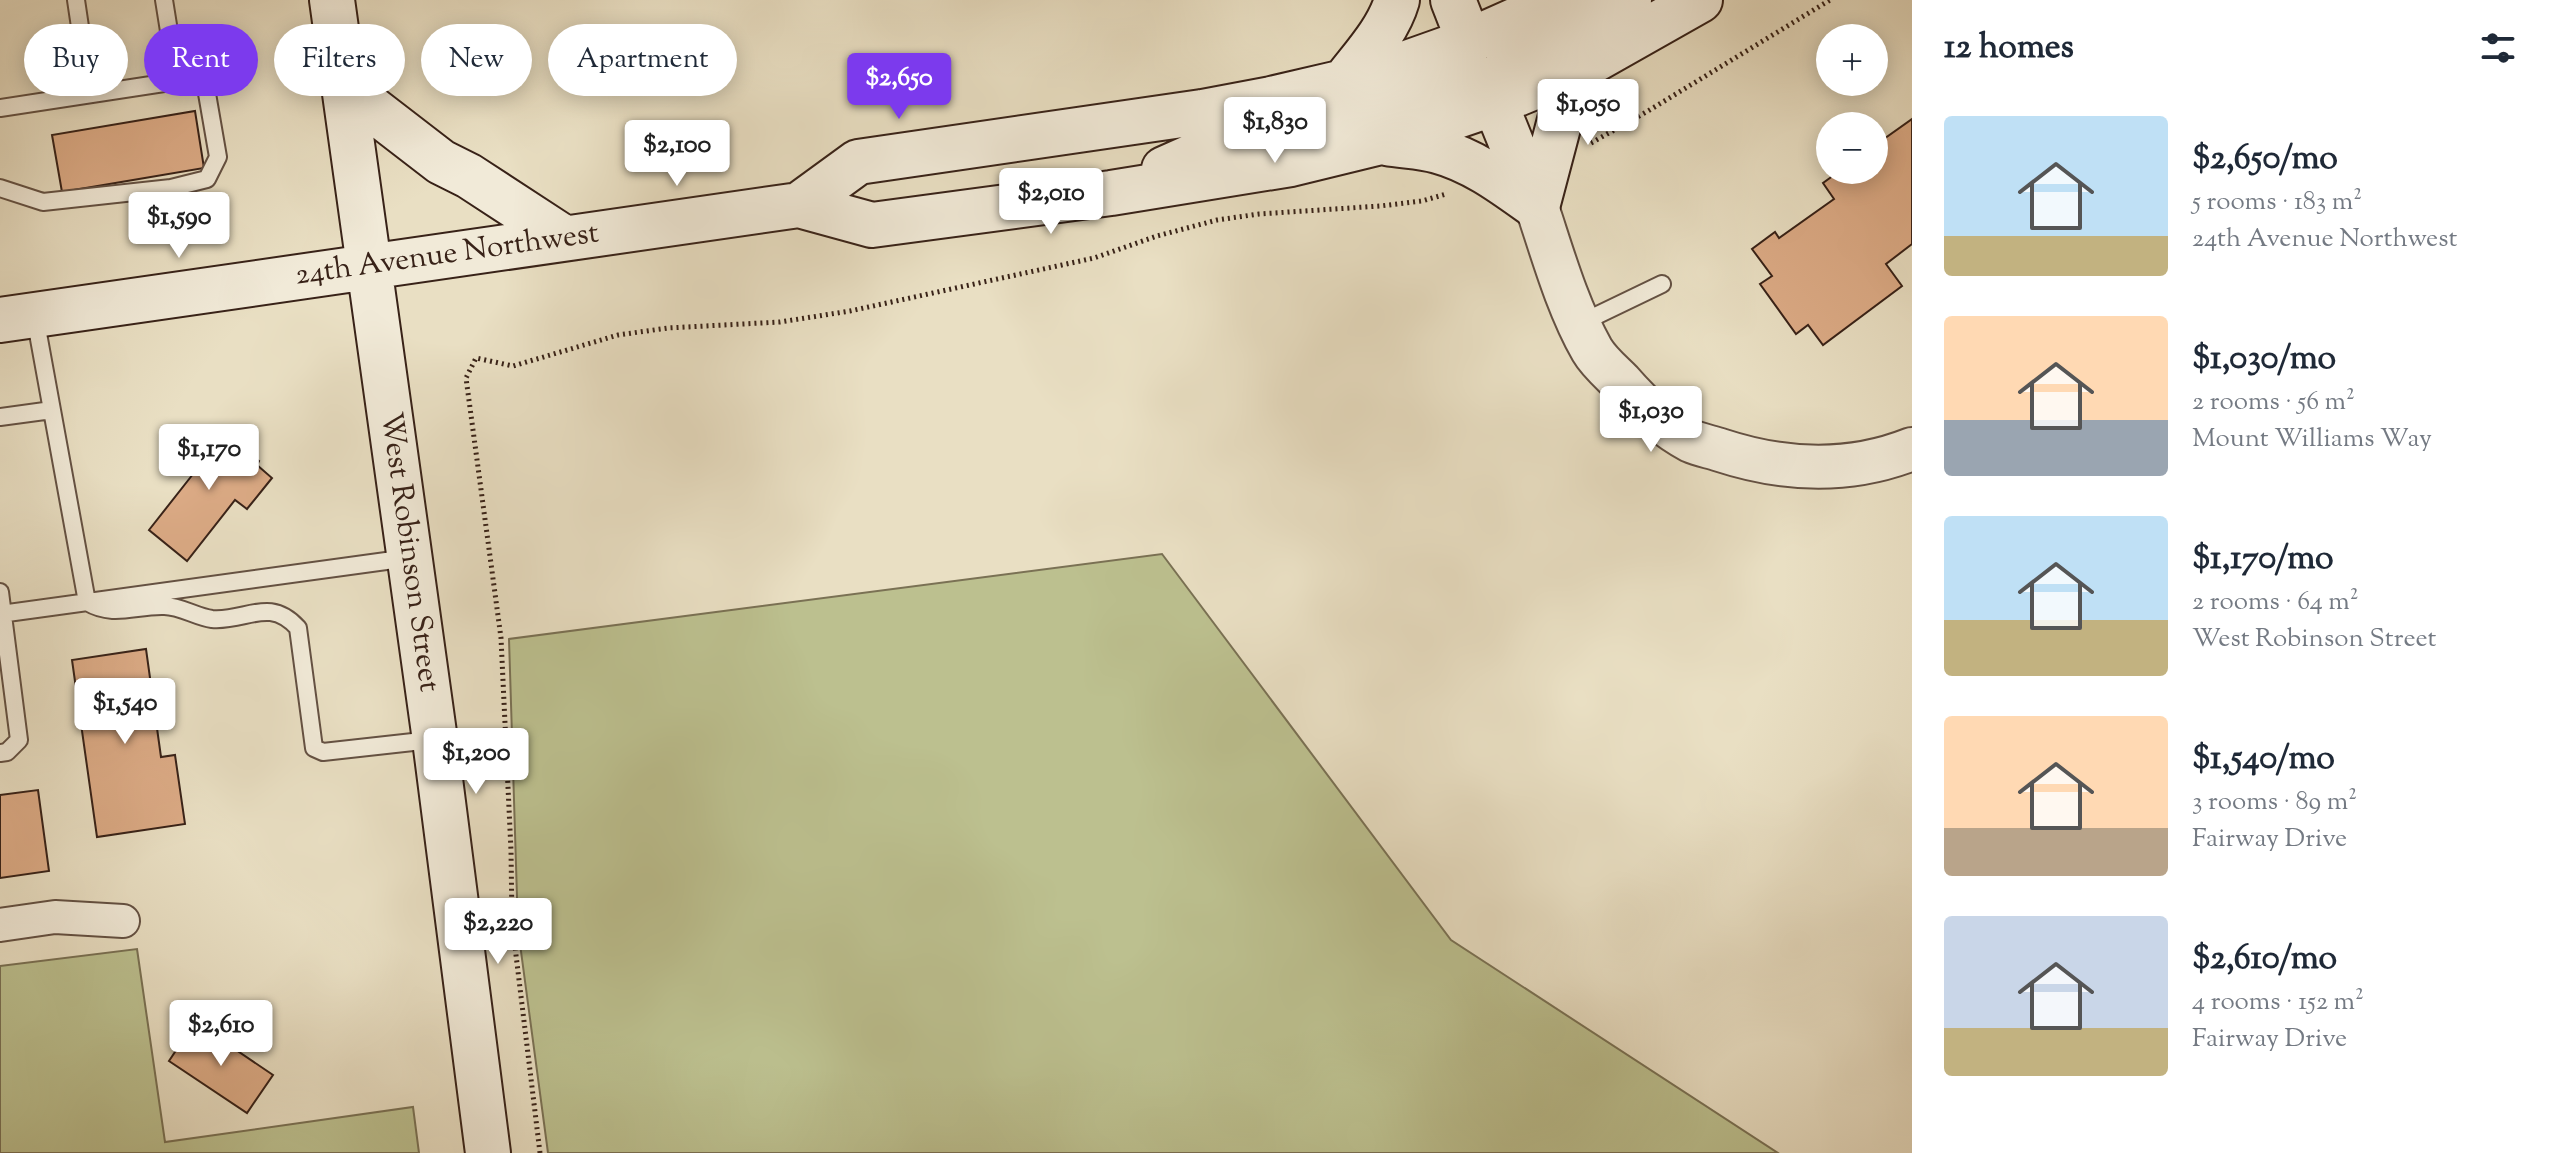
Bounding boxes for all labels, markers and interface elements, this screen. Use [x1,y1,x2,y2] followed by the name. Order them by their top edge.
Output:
[24,24,128,96] chip: Buy
[144,24,258,96] chip: Rent
[274,24,405,96] chip: Filters
[421,24,532,96] chip: New
[548,24,737,96] chip: Apartment
[1816,24,1888,184] map controls
[1816,24,1888,96] button: +
[1944,24,2074,73] text: 12 homes
[2476,26,2520,70] icon: filters
[834,53,964,121] pin: $2,650
[865,60,933,97] text: $2,650
[1523,79,1653,147] pin: $1,050
[1556,86,1620,123] text: $1,050
[1210,97,1340,165] pin: $1,830
[1242,104,1308,141] text: $1,830
[1816,112,1888,184] button: −
[612,120,742,188] pin: $2,100
[643,127,711,164] text: $2,100
[2192,135,2338,184] text: $2,650/mo
[2008,148,2104,244] icon: home
[986,168,1116,236] pin: $2,010
[1017,175,1085,212] text: $2,010
[2192,184,2362,221] text: 5 rooms · 183 m²
[114,192,244,260] pin: $1,590
[147,199,211,236] text: $1,590
[292,212,602,298] street label: 24th Avenue Northwest
[2192,221,2457,258] text: 24th Avenue Northwest
[2192,335,2336,384] text: $1,030/mo
[2008,348,2104,444] icon: home
[2192,384,2355,421] text: 2 rooms · 56 m²
[1586,386,1716,454] pin: $1,030
[1618,393,1684,430] text: $1,030
[368,409,450,695] street label: West Robinson Street
[2192,421,2432,458] text: Mount Williams Way
[144,424,274,492] pin: $1,170
[177,431,241,468] text: $1,170
[2192,535,2334,584] text: $1,170/mo
[2008,548,2104,644] icon: home
[2192,584,2359,621] text: 2 rooms · 64 m²
[2192,621,2436,658] text: West Robinson Street
[60,678,190,746] pin: $1,540
[92,685,158,722] text: $1,540
[411,728,541,796] pin: $1,200
[442,735,510,772] text: $1,200
[2192,735,2335,784] text: $1,540/mo
[2008,748,2104,844] icon: home
[2192,784,2357,821] text: 3 rooms · 89 m²
[2192,821,2347,858] text: Fairway Drive
[433,898,563,966] pin: $2,220
[463,905,533,942] text: $2,220
[2192,935,2337,984] text: $2,610/mo
[2008,948,2104,1044] icon: home
[2192,984,2364,1021] text: 4 rooms · 152 m²
[156,1000,286,1068] pin: $2,610
[187,1007,255,1044] text: $2,610
[2192,1021,2347,1058] text: Fairway Drive

